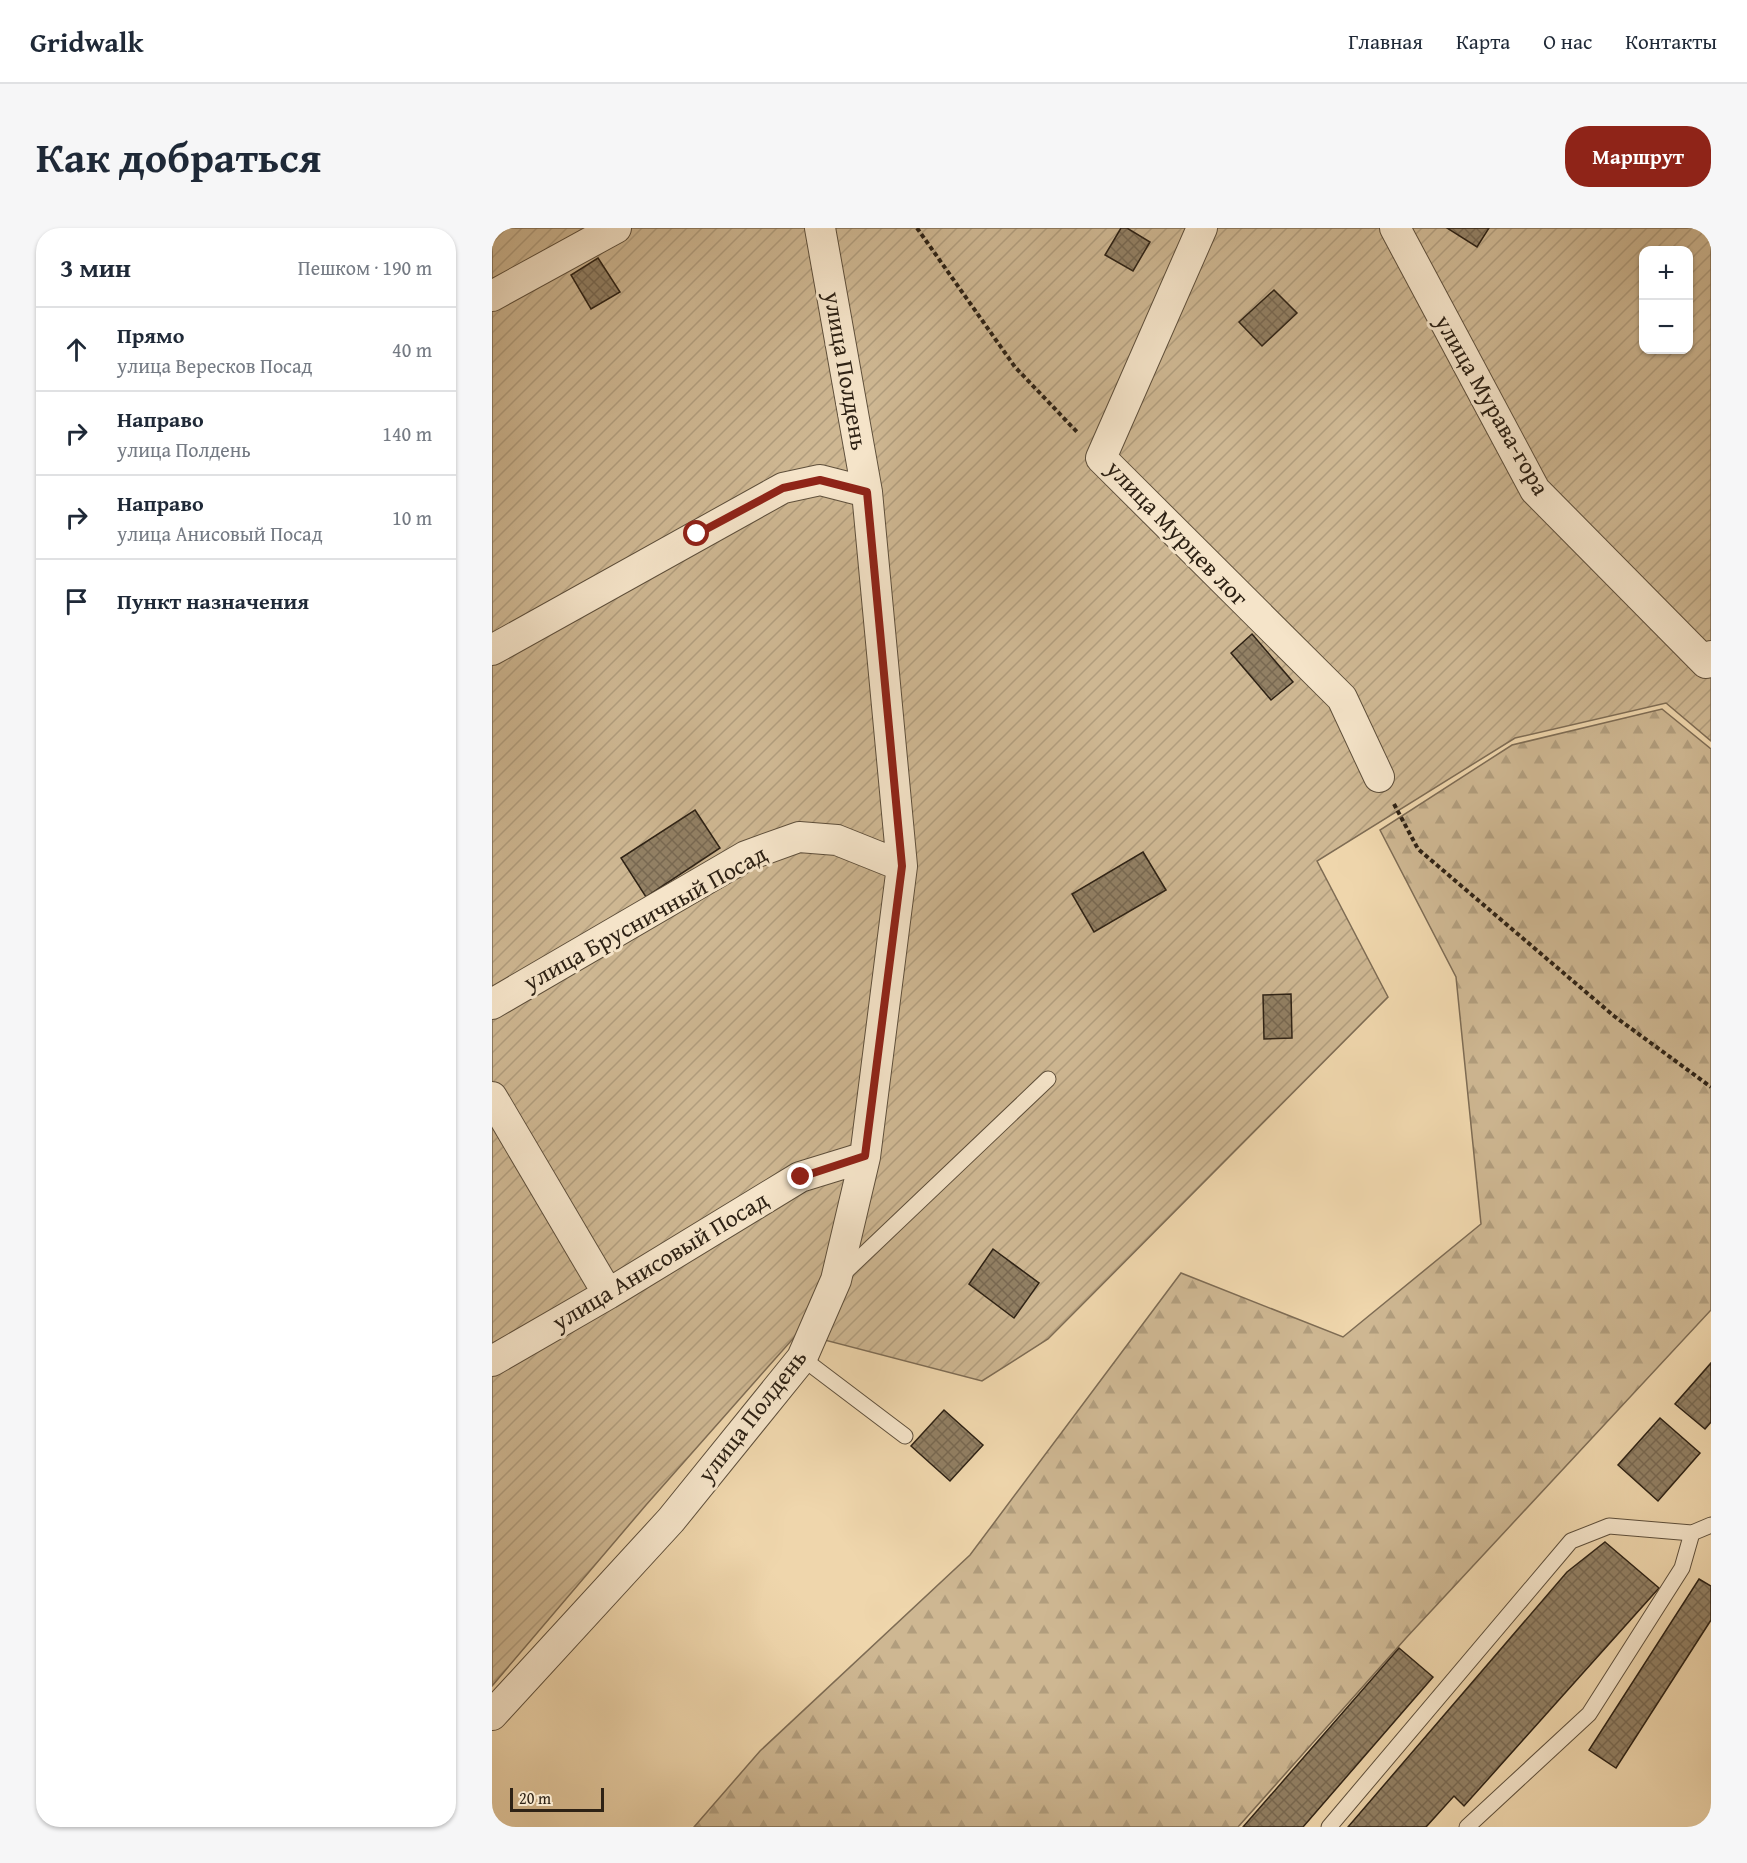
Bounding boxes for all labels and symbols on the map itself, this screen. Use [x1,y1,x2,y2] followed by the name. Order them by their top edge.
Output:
[815,288,878,453] street label: улица Полдень
[1426,307,1559,502] street label: улица Мурава-гора
[1098,451,1256,614] street label: улица Мурцев лог
[683,520,709,546] route start
[516,836,773,1000] street label: улица Брусничный Посад
[787,1163,813,1189] route end
[544,1182,774,1340] street label: улица Анисовый Посад
[688,1342,815,1491] street label: улица Полдень
[510,1785,604,1812] scale bar

